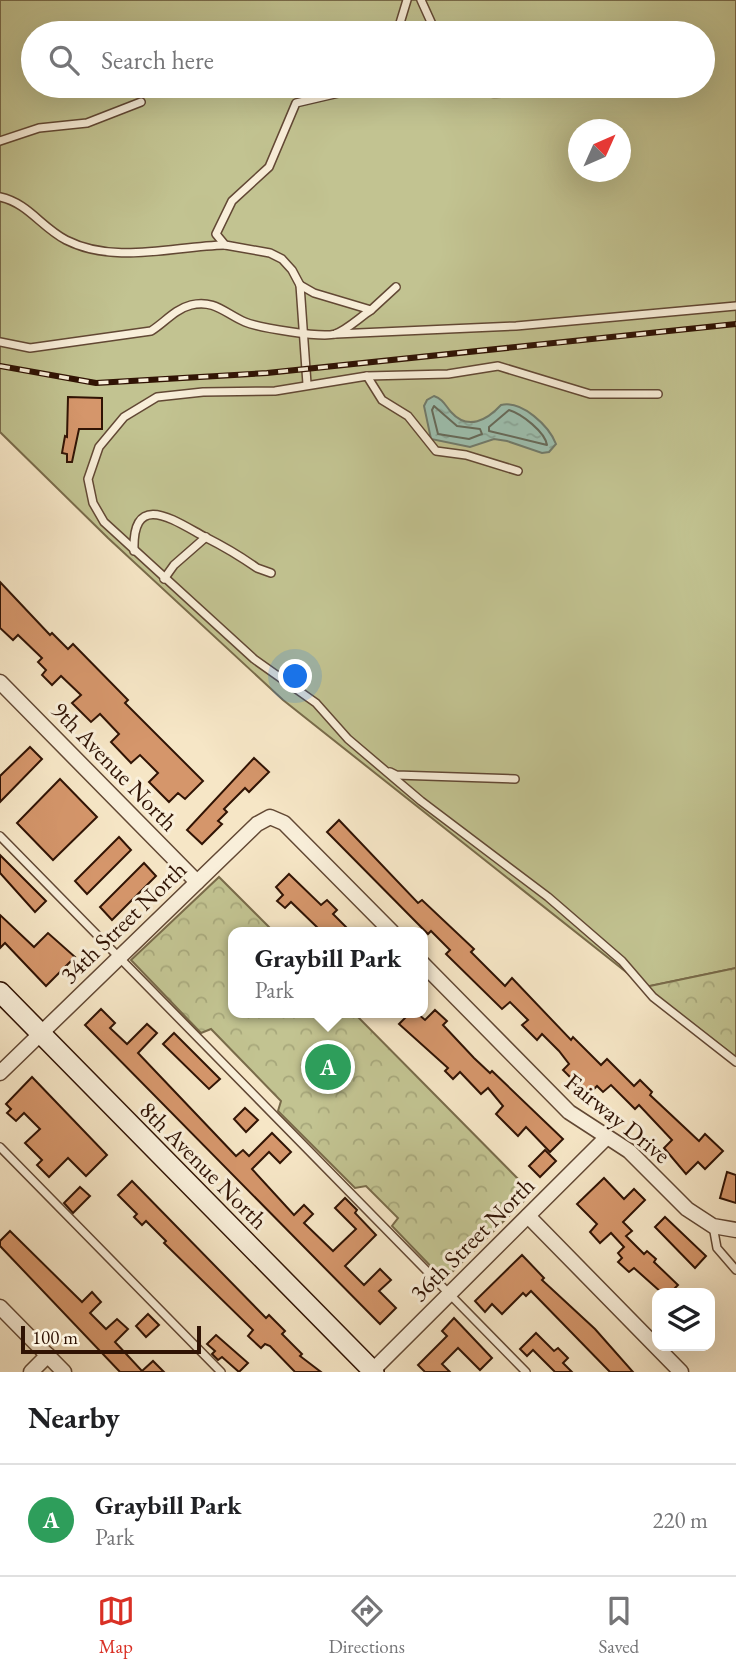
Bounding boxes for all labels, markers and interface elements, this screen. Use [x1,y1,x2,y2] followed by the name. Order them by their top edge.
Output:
[21,21,715,98] search box
[45,41,83,79] icon: search
[101,43,214,77] text: Search here
[568,119,631,182] north arrow
[278,659,312,693] your location
[45,695,185,837] street label: 9th Avenue North
[53,854,193,990] street label: 34th Street North
[228,927,428,1018] popup
[255,941,401,975] text: Graybill Park
[255,975,294,1005] text: Park
[305,1041,351,1093] pin: A
[559,1066,677,1170] street label: Fairway Drive
[133,1094,275,1236] street label: 8th Avenue North
[403,1170,541,1308] street label: 36th Street North
[652,1288,715,1351] map controls
[652,1288,715,1351] button: layers
[21,1323,201,1355] scale bar
[32,1325,78,1350] text: 100 m
[28,1398,120,1437] text: Nearby
[95,1488,242,1522] text: Graybill Park
[43,1505,59,1535] text: A
[652,1505,708,1535] text: 220 m
[95,1522,134,1552] text: Park
[97,1592,135,1659] tab: Map
[328,1592,405,1659] tab: Directions
[598,1592,639,1659] tab: Saved

